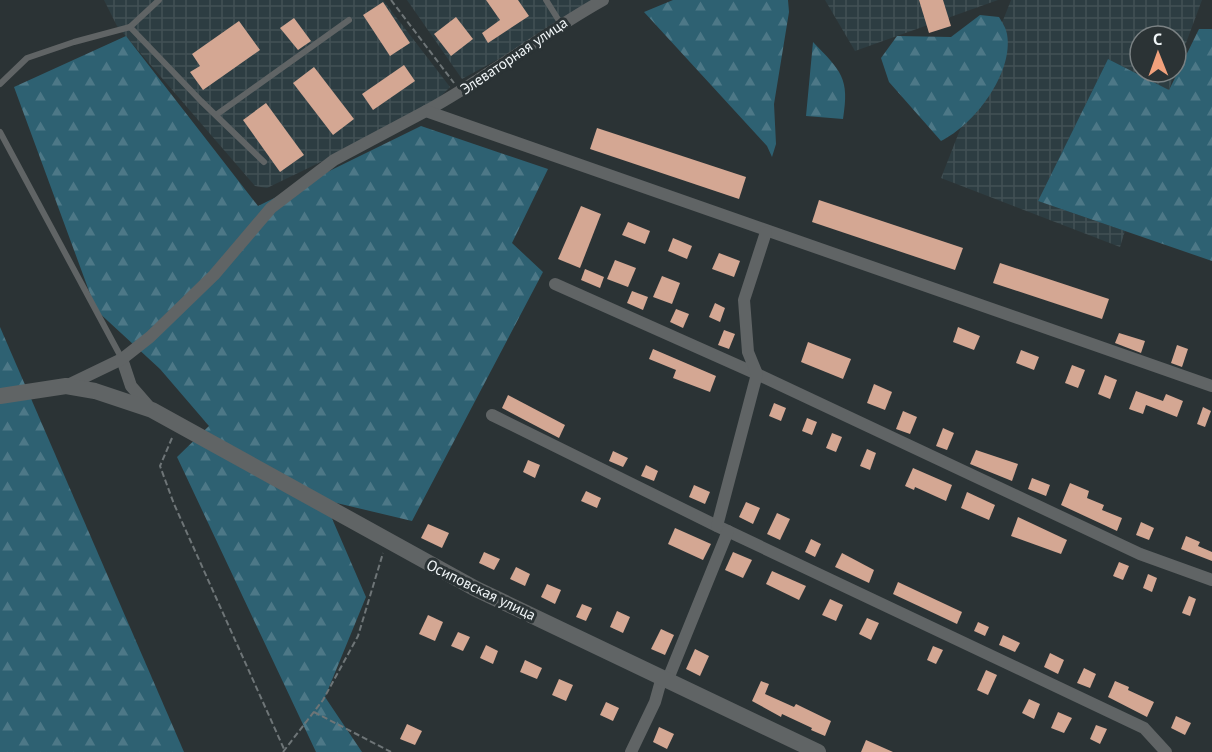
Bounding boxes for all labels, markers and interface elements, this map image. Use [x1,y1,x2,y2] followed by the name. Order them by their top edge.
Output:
[457,13,571,98] street label: Элеваторная улица
[1128,24,1188,84] north arrow
[1153,29,1162,49] text: С
[423,555,539,624] street label: Осиповская улица

